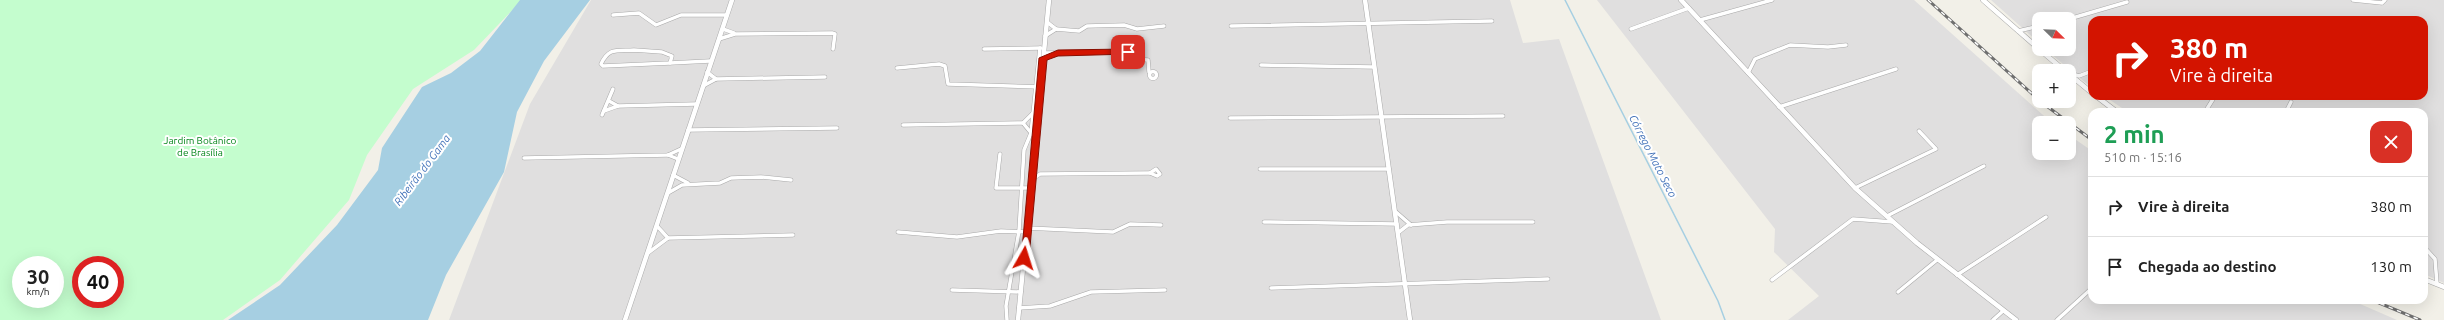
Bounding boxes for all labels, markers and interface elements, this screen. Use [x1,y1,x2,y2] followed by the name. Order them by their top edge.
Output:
[2032,12,2076,56] north arrow
[2032,12,2076,160] map controls
[2104,32,2156,84] icon: right
[2170,32,2248,63] text: 380 m
[1111,35,1145,69] pin
[1117,41,1139,63] icon: arrive
[2032,64,2076,108] button: +
[2170,65,2273,85] text: Vire à direita
[1627,113,1679,199] water label: Córrego Mato Seco
[2032,116,2076,160] button: −
[2104,121,2165,148] text: 2 min
[2370,121,2412,163] button: close
[392,132,452,208] water label: Ribeirão do Gama
[164,135,237,158] park label: Jardim Botânico de Brasília
[2104,150,2182,164] text: 510 m · 15:16
[2104,196,2126,218] icon: right
[2138,198,2230,215] text: Vire à direita
[2370,198,2412,215] text: 380 m
[1003,237,1045,279] position arrow
[72,256,124,308] speed limit sign: 40
[2104,256,2126,278] icon: arrive
[2138,258,2277,275] text: Chegada ao destino
[2370,258,2412,275] text: 130 m
[27,265,49,288] text: 30
[26,286,50,297] text: km/h

